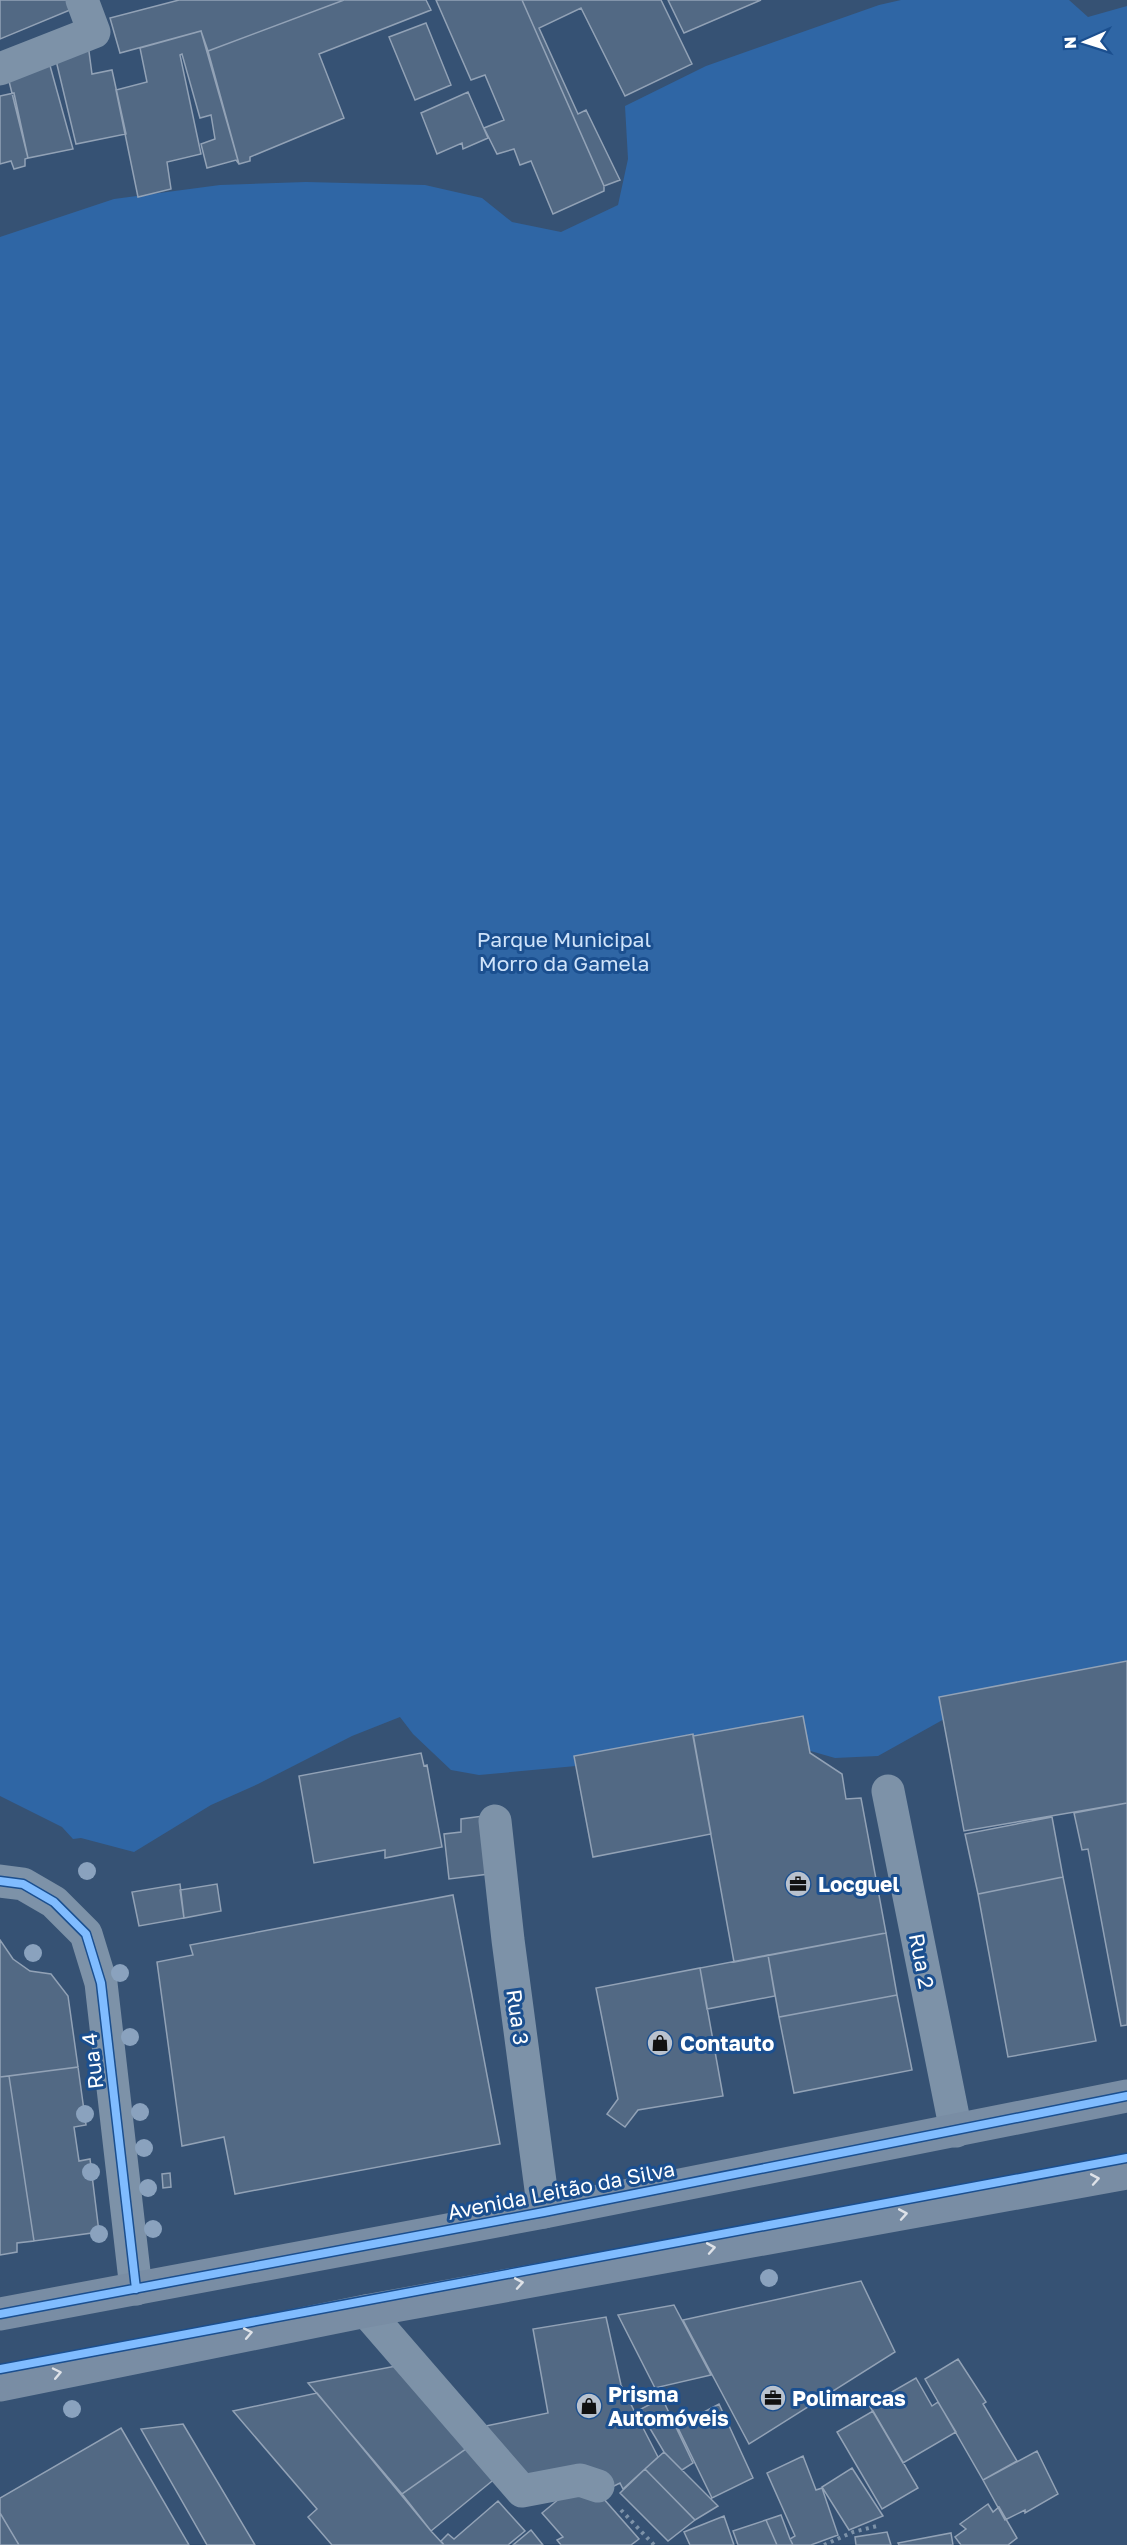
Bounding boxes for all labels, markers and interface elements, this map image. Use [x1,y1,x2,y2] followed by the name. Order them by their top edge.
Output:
[1055,12,1115,72] north arrow
[1060,36,1080,49] text: N
[477,926,651,976] park label: Parque Municipal Morro da Gamela
[783,1869,813,1899] office icon: Locguel
[818,1871,900,1897] place label: Locguel
[904,1931,940,1991] street label: Rua 2
[501,1987,535,2047] street label: Rua 3
[645,2028,675,2058] shop icon: Contauto
[680,2030,774,2056] place label: Contauto
[76,2031,108,2091] street label: Rua 4
[445,2155,677,2225] street label: Avenida Leitão da Silva
[1090,2173,1100,2186] one-way arrow
[898,2208,908,2221] one-way arrow
[706,2242,716,2255] one-way arrow
[514,2277,524,2290] one-way arrow
[243,2327,253,2340] one-way arrow
[52,2367,62,2380] one-way arrow
[608,2381,729,2431] place label: Prisma Automóveis
[758,2383,788,2413] office icon: Polimarcas
[792,2385,906,2411] place label: Polimarcas
[574,2391,604,2421] shop icon: Prisma Automóveis

